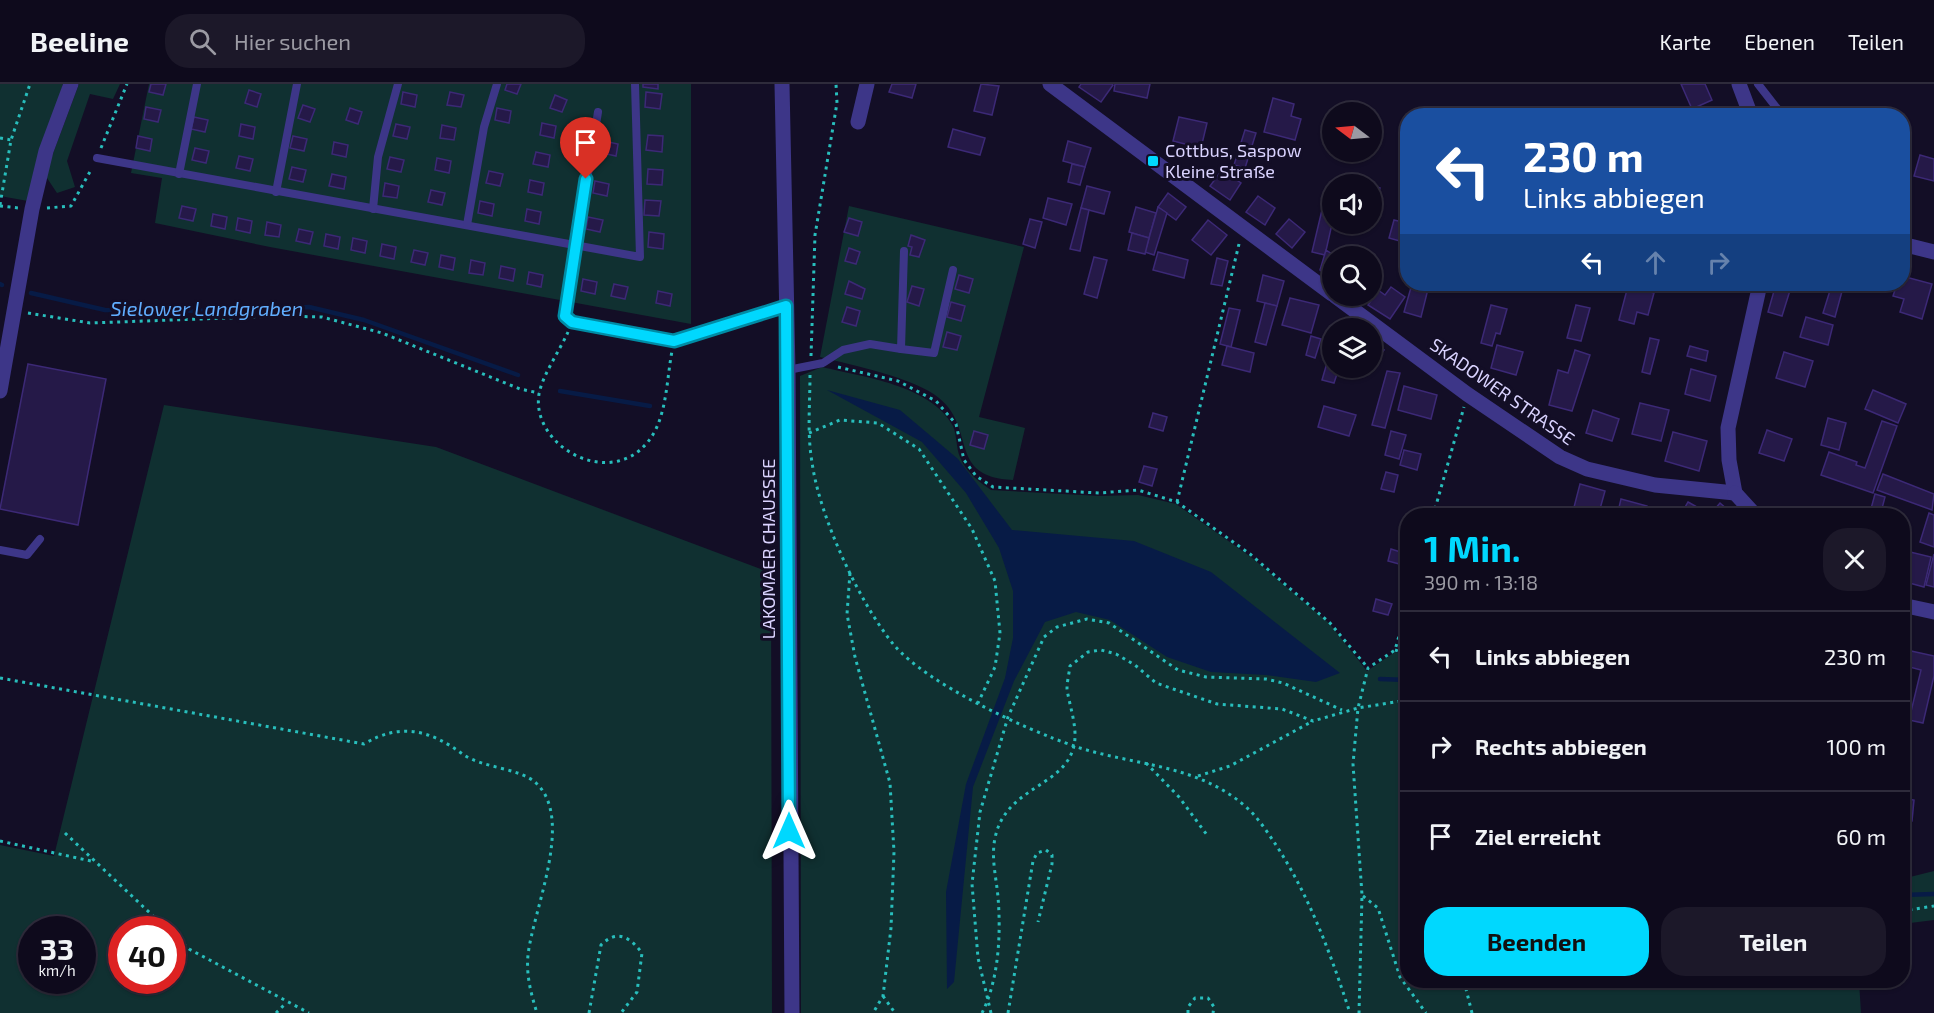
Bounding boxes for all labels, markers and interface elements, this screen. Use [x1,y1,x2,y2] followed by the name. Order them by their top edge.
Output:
[165,14,585,68] search box
[30,24,129,58] text: Beeline
[186,25,219,58] icon: search
[234,28,351,54] text: Hier suchen
[1660,29,1711,54] text: Karte
[1744,29,1815,54] text: Ebenen
[1848,29,1904,54] text: Teilen
[1322,102,1382,162] north arrow
[1322,102,1382,378] map controls
[560,117,611,179] pin
[569,126,602,159] icon: arrive
[1523,130,1644,180] text: 230 m
[1424,132,1502,210] icon: left
[1165,139,1302,182] place label: Cottbus, Saspow Kleine Straße
[1146,154,1160,168] marker: Cottbus, Saspow Kleine Straße
[1322,174,1382,234] button: sound
[1523,181,1705,213] text: Links abbiegen
[1322,246,1382,306] button: search
[1576,246,1609,279] icon: left
[1639,246,1672,279] icon: ahead
[1702,246,1735,279] icon: right
[111,296,303,320] water label: Sielower Landgraben
[1322,318,1382,378] button: layers
[1426,333,1579,449] street label: SKADOWER STRASSE
[757,459,779,639] street label: LAKOMAER CHAUSSEE
[1424,526,1521,569] text: 1 Min.
[1823,528,1886,591] button: close
[1424,570,1538,594] text: 390 m · 13:18
[1424,640,1457,673] icon: left
[1475,643,1630,669] text: Links abbiegen
[1824,643,1886,669] text: 230 m
[1424,730,1457,763] icon: right
[1475,733,1647,759] text: Rechts abbiegen
[1827,733,1886,759] text: 100 m
[757,799,821,863] position arrow
[1424,820,1457,853] icon: arrive
[1475,823,1601,849] text: Ziel erreicht
[1836,823,1886,849] text: 60 m
[1424,907,1649,976] button: Beenden
[1661,907,1886,976] button: Teilen
[108,916,186,994] speed limit sign: 40
[40,930,74,966] text: 33
[38,961,76,979] text: km/h

